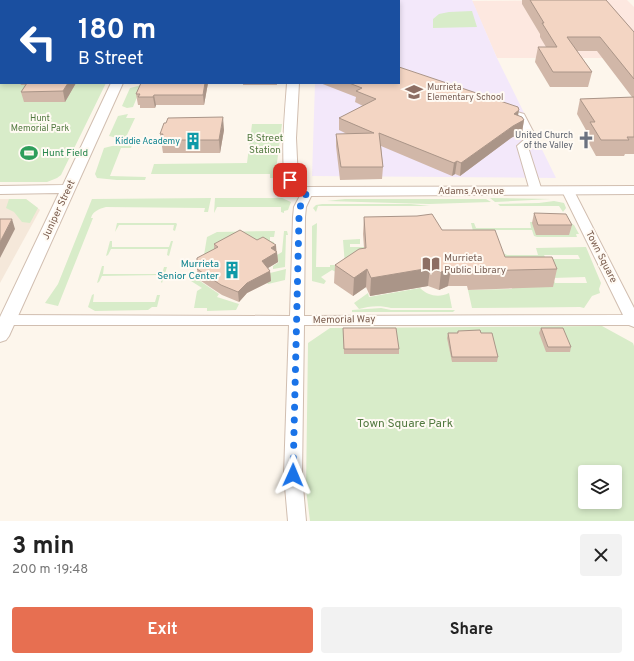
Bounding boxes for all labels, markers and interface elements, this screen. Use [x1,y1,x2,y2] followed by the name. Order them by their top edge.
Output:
[78,13,156,49] text: 180 m
[12,16,64,68] icon: left
[78,48,144,71] text: B Street
[404,82,424,102] school or university icon: Murrieta Elementary School
[427,82,503,103] place label: Murrieta Elementary School
[11,113,69,134] park label: Hunt Memorial Park
[515,130,573,151] place label: United Church of the Valley
[576,130,596,150] church icon: United Church of the Valley
[183,131,203,151] building icon: Kiddie Academy
[247,132,283,157] park label: B Street Station
[115,136,180,147] place label: Kiddie Academy
[19,143,39,163] sports icon: Hunt Field
[42,147,88,160] place label: Hunt Field
[273,163,307,197] pin
[279,169,301,191] icon: arrive
[39,178,79,242] street label: Juniper Street
[438,185,504,198] street label: Adams Avenue
[582,229,620,285] street label: Town Square
[444,252,506,277] place label: Murrieta Public Library
[421,254,441,274] library icon: Murrieta Public Library
[157,258,219,283] place label: Murrieta Senior Center
[222,260,242,280] building icon: Murrieta Senior Center
[312,313,376,327] street label: Memorial Way
[357,416,453,432] park label: Town Square Park
[272,454,314,496] position arrow
[578,465,622,509] map controls
[578,465,622,509] button: layers
[12,532,74,562] text: 3 min
[580,534,622,576] button: close
[12,562,88,578] text: 200 m · 19:48
[12,607,313,653] button: Exit
[321,607,622,653] button: Share

